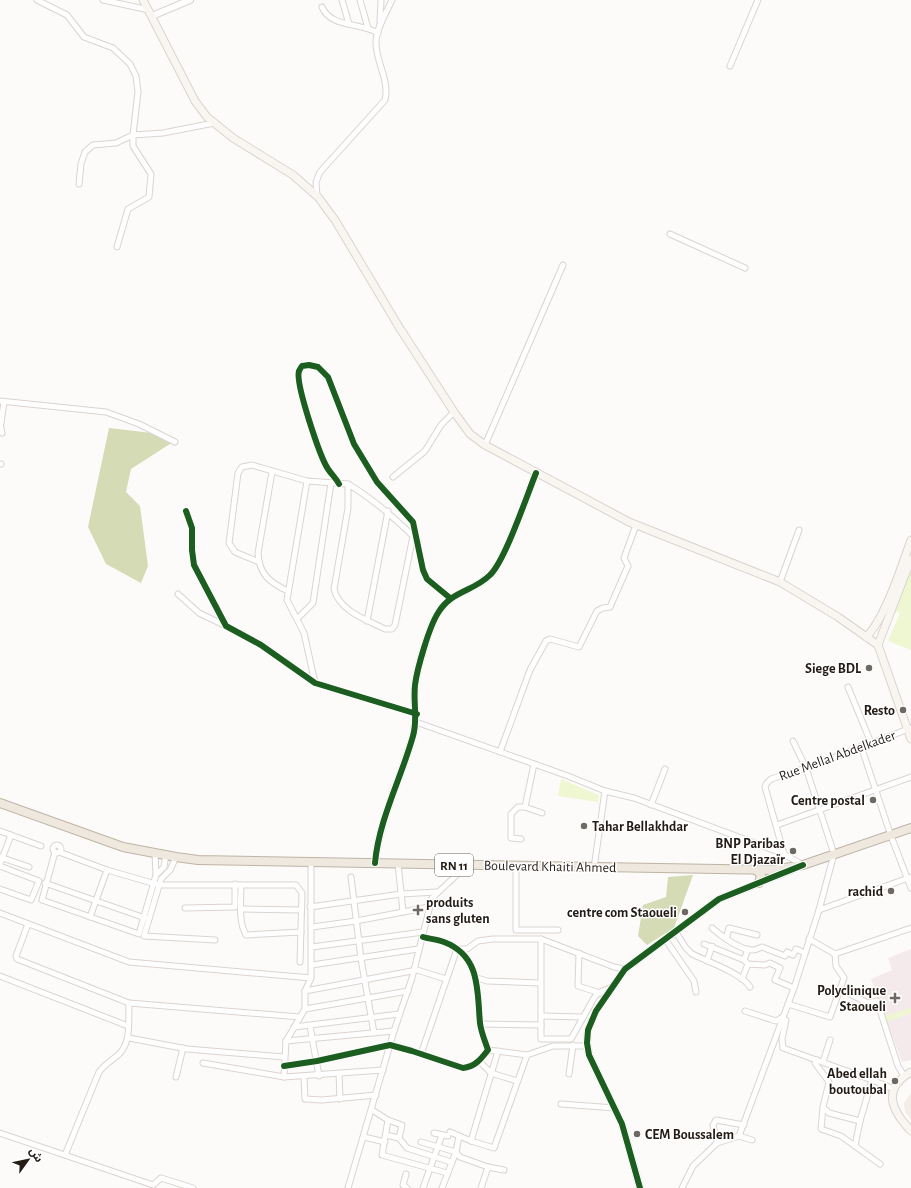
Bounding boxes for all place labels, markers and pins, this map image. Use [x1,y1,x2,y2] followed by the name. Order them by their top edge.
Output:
[805,662,862,676] place label: Siege BDL
[864,663,874,673] marker: Siege BDL
[864,704,895,718] place label: Resto
[898,705,908,715] marker: Resto
[791,794,865,808] place label: Centre postal
[868,795,878,805] marker: Centre postal
[592,820,688,834] place label: Tahar Bellakhdar
[579,821,589,831] marker: Tahar Bellakhdar
[715,837,785,867] place label: BNP Paribas El Djazaïr
[788,846,798,856] marker: BNP Paribas El Djazaïr
[848,885,884,899] place label: rachid
[886,886,896,896] marker: rachid
[426,896,490,926] place label: produits sans gluten
[413,905,423,915] marker: produits sans gluten
[567,906,677,920] place label: centre com Staoueli
[680,907,690,917] marker: centre com Staoueli
[817,984,886,1014] place label: Polyclinique Staoueli
[889,992,901,1004] marker: Polyclinique Staoueli
[827,1067,887,1097] place label: Abed ellah boutoubal
[890,1076,900,1086] marker: Abed ellah boutoubal
[645,1128,734,1142] place label: CEM Boussalem
[632,1129,642,1139] marker: CEM Boussalem

